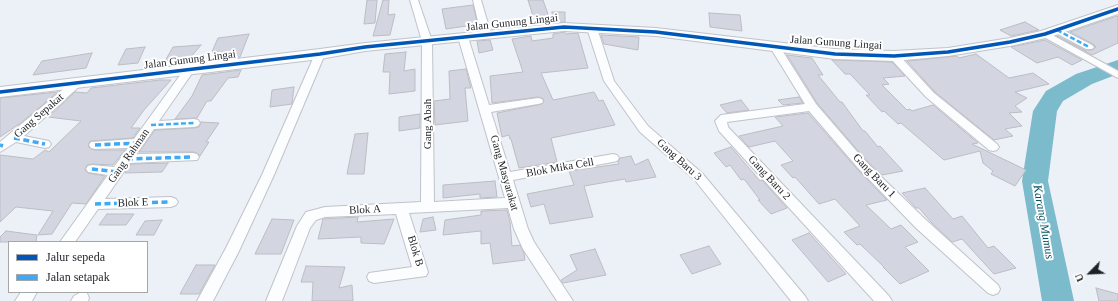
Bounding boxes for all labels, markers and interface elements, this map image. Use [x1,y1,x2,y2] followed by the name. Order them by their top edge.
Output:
[465,12,559,34] street label: Jalan Gunung Lingai
[790,33,882,53] street label: Jalan Gunung Lingai
[143,48,237,72] street label: Jalan Gunung Lingai
[12,91,66,141] street label: Gang Sepakat
[421,99,435,149] street label: Gang Abah
[105,126,153,186] street label: Gang Rahman
[487,134,521,212] street label: Gang Masyarakat
[654,136,704,184] street label: Gang Baru 3
[850,151,898,201] street label: Gang Baru 1
[745,153,793,203] street label: Gang Baru 2
[525,156,595,180] street label: Blok Mika Cell
[1029,184,1057,260] water label: Karang Mumus
[117,196,149,210] street label: Blok E
[349,203,381,217] street label: Blok A
[404,234,426,268] street label: Blok B
[8,241,148,293] legend
[46,250,105,264] text: Jalur sepeda
[1070,253,1110,293] north arrow
[46,270,110,284] text: Jalan setapak
[1072,272,1086,284] text: U

